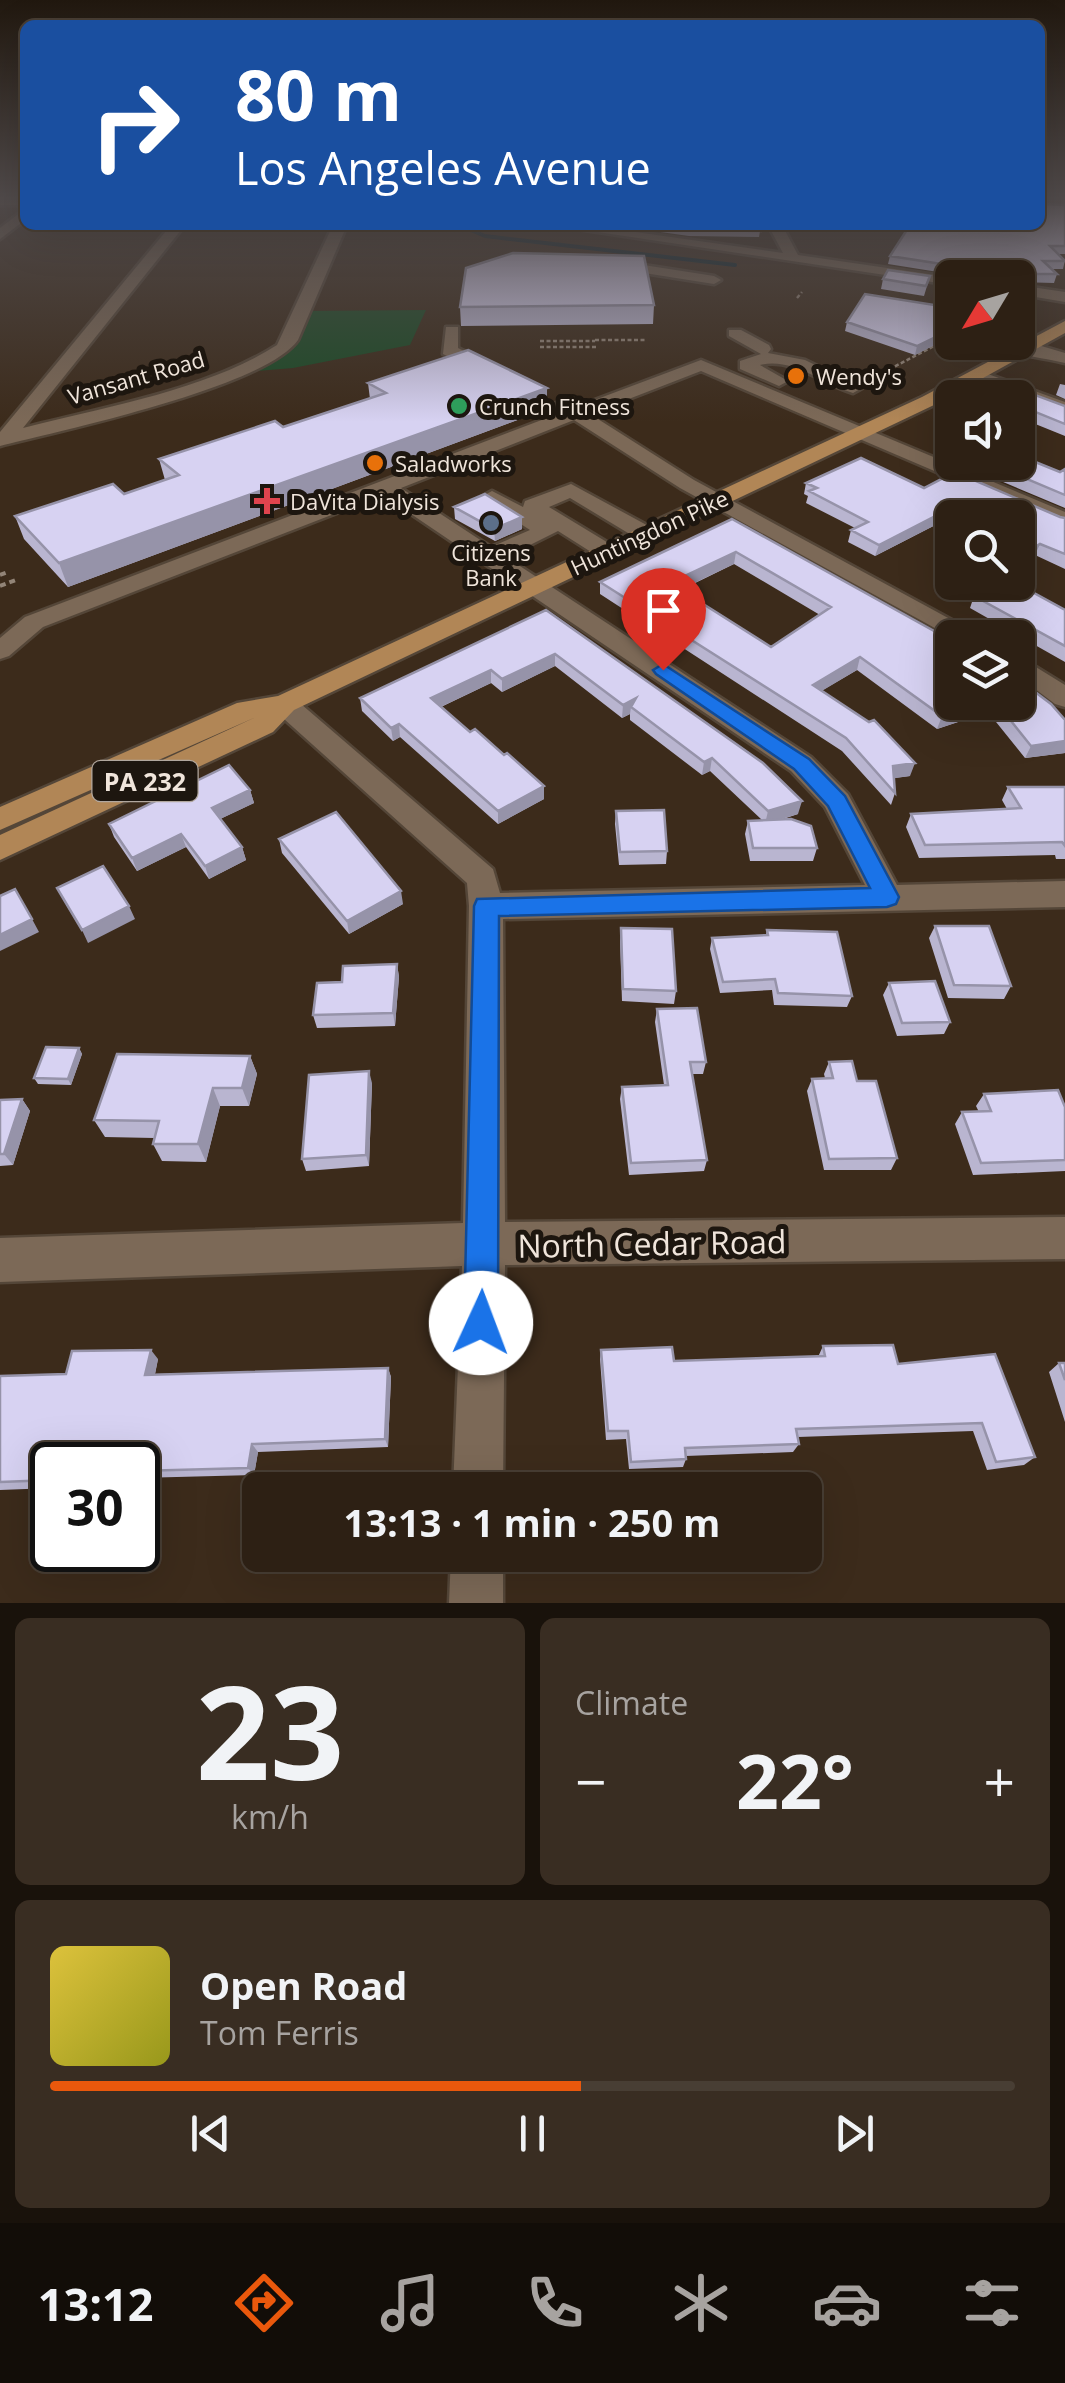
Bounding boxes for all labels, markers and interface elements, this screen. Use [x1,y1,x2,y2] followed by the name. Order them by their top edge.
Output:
[235,46,402,142] text: 80 m
[70,60,200,190] icon: right
[235,137,651,198] text: Los Angeles Avenue
[935,260,1035,360] north arrow
[935,260,1035,720] map controls
[64,343,208,411] street label: Vansant Road
[816,361,902,391] place label: Wendy's
[785,365,807,387] marker: Wendy's
[935,380,1035,480] button: sound
[479,391,630,421] place label: Crunch Fitness
[448,395,470,417] marker: Crunch Fitness
[395,448,512,478] place label: Saladworks
[364,452,386,474] marker: Saladworks
[565,482,733,582] street label: Huntingdon Pike
[290,486,439,516] place label: DaVita Dialysis
[254,488,280,514] marker: DaVita Dialysis
[935,500,1035,600] button: search
[480,512,502,534] marker: Citizens Bank
[451,537,531,592] place label: Citizens Bank
[621,568,706,671] pin
[636,583,691,638] icon: arrive
[935,620,1035,720] button: layers
[92,761,198,801] road number: PA 232
[517,1219,787,1267] street label: North Cedar Road
[429,1271,533,1375] position arrow
[30,1442,160,1572] speed limit sign: 30
[344,1496,720,1548] text: 13:13 · 1 min · 250 m
[196,1641,344,1818] text: 23
[575,1681,688,1724] text: Climate
[736,1729,854,1831] text: 22°
[575,1743,606,1818] text: −
[984,1743,1015,1818] text: +
[231,1795,309,1838] text: km/h
[200,1959,407,2011] text: Open Road
[200,2011,359,2054] text: Tom Ferris
[183,2106,238,2161] icon: previous
[505,2106,560,2161] icon: pause
[827,2106,882,2161] icon: next
[229,2268,299,2338] icon: directions
[375,2268,445,2338] icon: music
[520,2268,590,2338] icon: phone
[666,2268,736,2338] icon: climate
[812,2268,882,2338] icon: car
[957,2268,1027,2338] icon: filters
[38,2273,154,2334] text: 13:12

